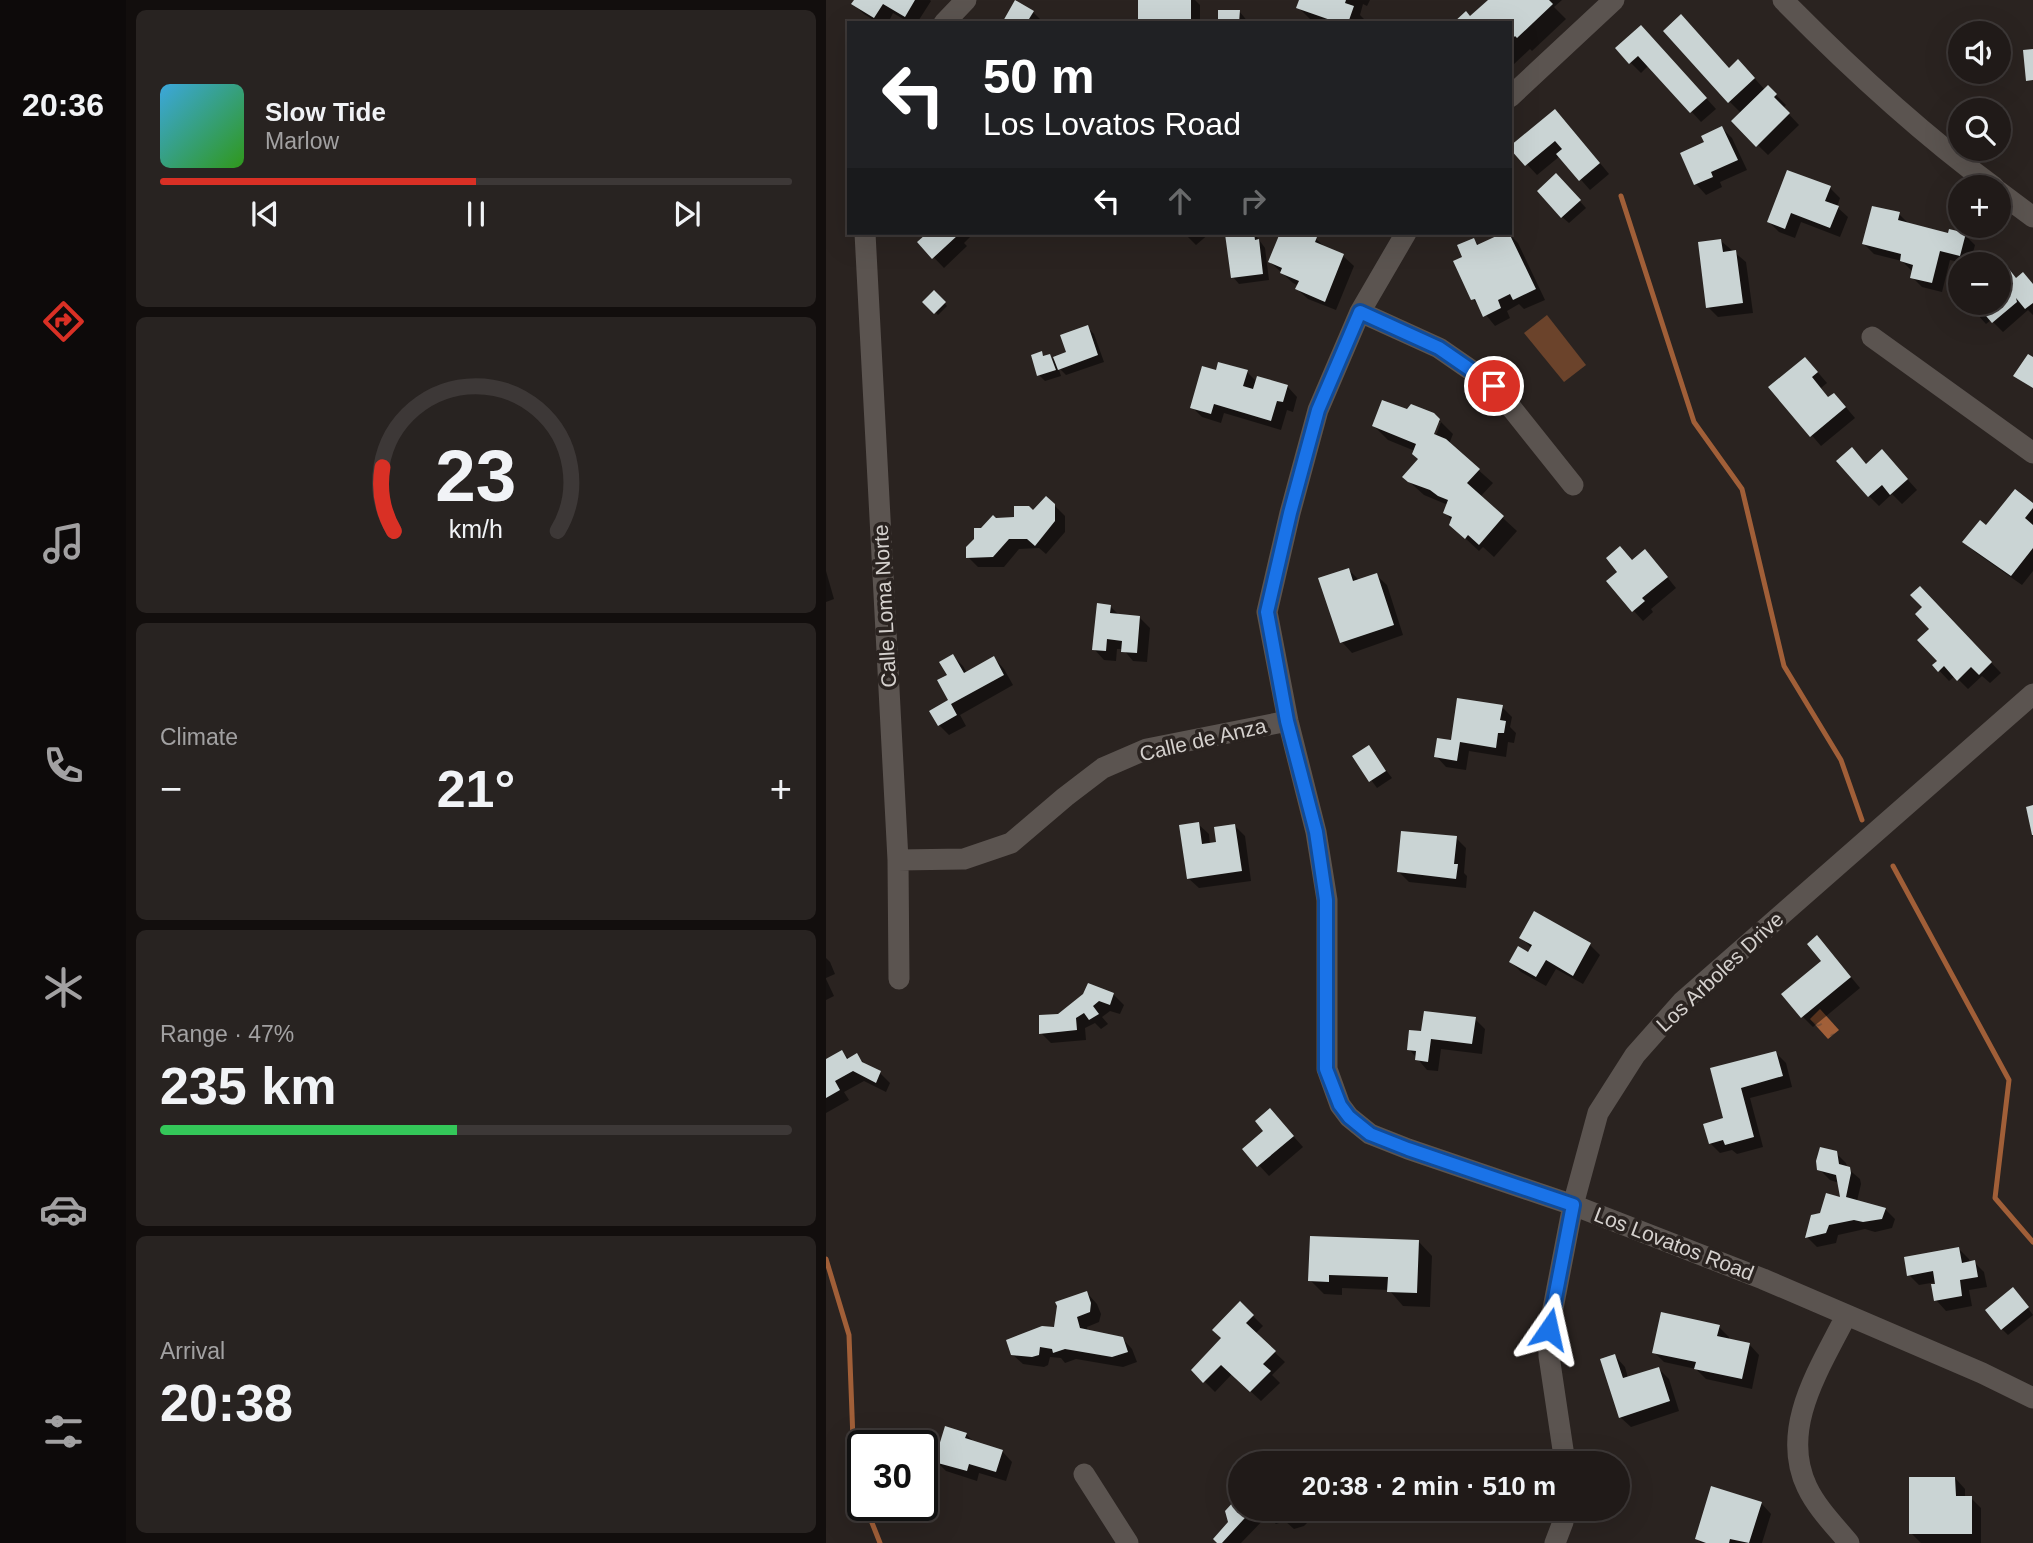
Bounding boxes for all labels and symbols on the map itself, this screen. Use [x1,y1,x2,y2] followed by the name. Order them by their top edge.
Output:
[1464,356,1524,416] pin
[869,524,900,688] street label: Calle Loma Norte
[1137,714,1269,765] street label: Calle de Anza
[1652,907,1788,1036] street label: Los Arboles Drive
[1591,1202,1757,1285] street label: Los Lovatos Road
[1512,1292,1586,1366] position arrow
[847,1430,938,1521] speed limit sign: 30

